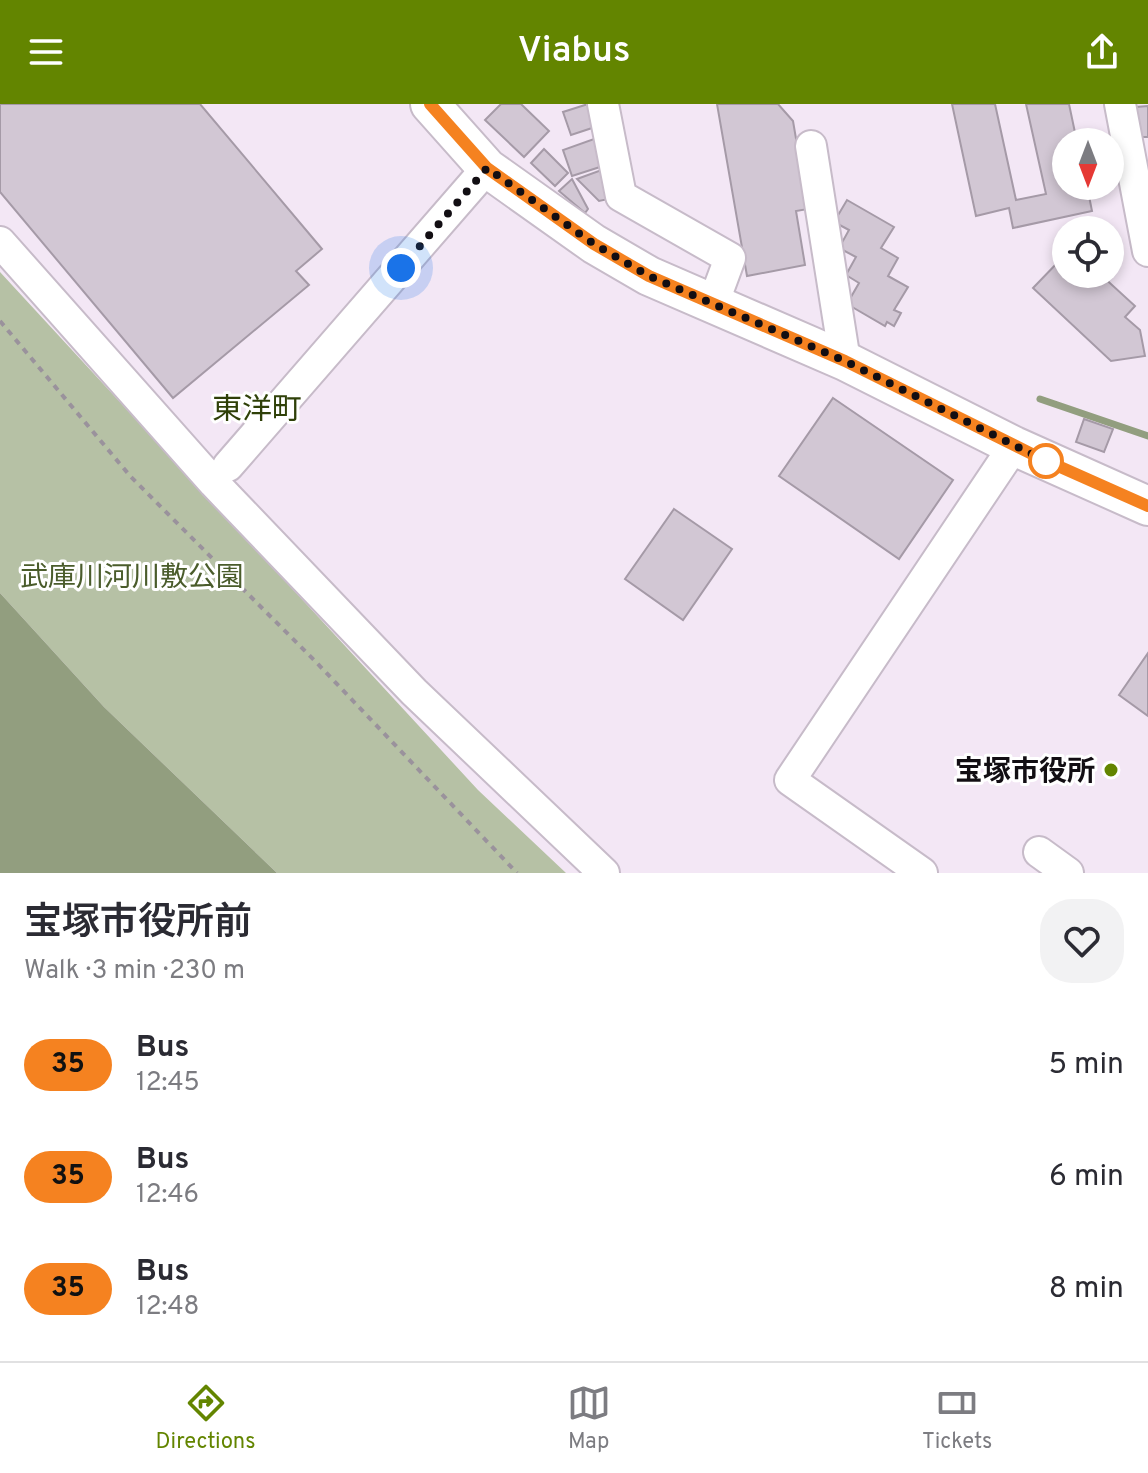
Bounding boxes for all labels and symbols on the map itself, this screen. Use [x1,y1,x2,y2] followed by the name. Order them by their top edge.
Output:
[1052,128,1124,200] north arrow
[381,248,421,288] your location
[212,393,302,430] district label: 東洋町
[1029,444,1063,478] unlabelled marker
[20,561,244,597] park label: 武庫川河川敷公園
[955,755,1095,791] place label: 宝塚市役所
[1102,761,1120,779] marker: 宝塚市役所

